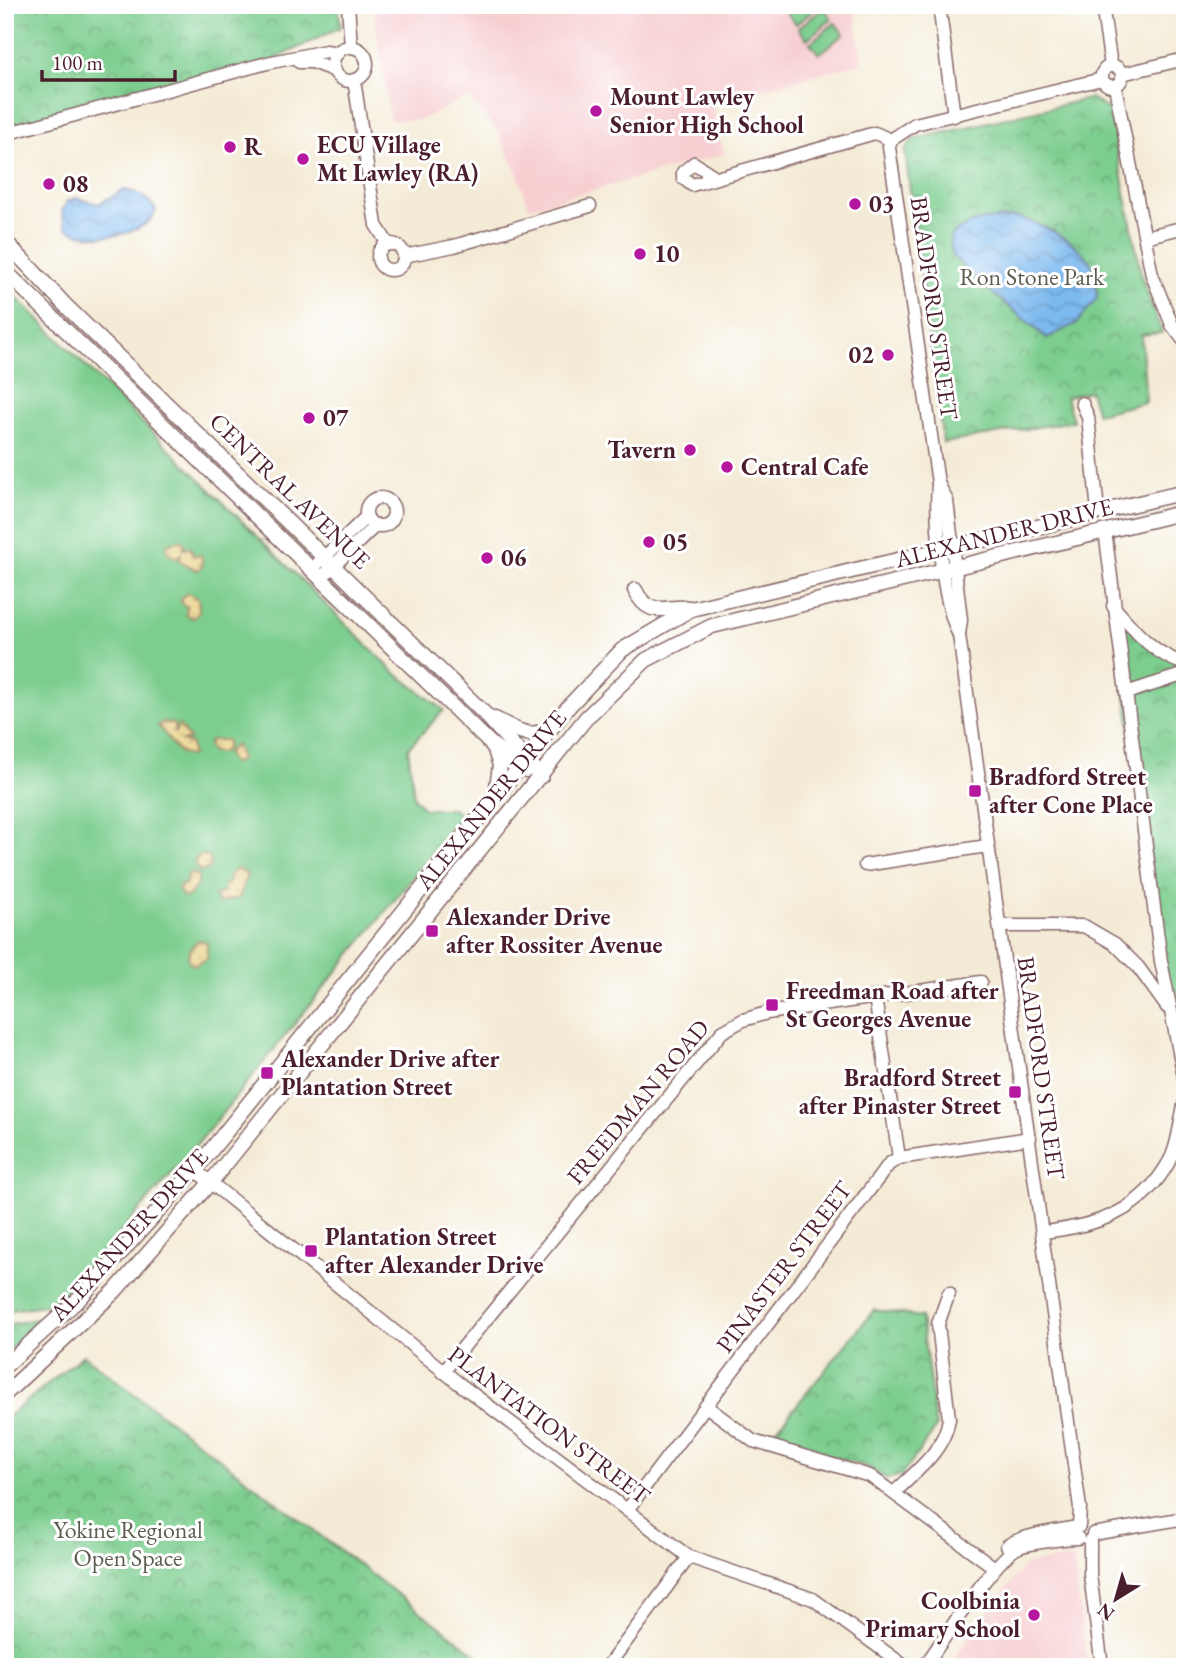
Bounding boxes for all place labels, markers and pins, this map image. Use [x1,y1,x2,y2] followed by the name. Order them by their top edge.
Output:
[610,81,804,141] place label: Mount Lawley Senior High School
[588,103,604,119] marker: Mount Lawley Senior High School
[317,129,478,189] place label: ECU Village Mt Lawley (RA)
[244,131,263,162] place label: R
[222,139,238,155] marker: R
[295,151,311,167] marker: ECU Village Mt Lawley (RA)
[63,168,88,199] place label: 08
[41,176,57,192] marker: 08
[869,188,894,219] place label: 03
[847,196,863,212] marker: 03
[654,238,680,269] place label: 10
[632,246,648,262] marker: 10
[849,339,874,370] place label: 02
[880,347,896,363] marker: 02
[323,402,349,433] place label: 07
[301,410,317,426] marker: 07
[607,434,676,465] place label: Tavern
[682,442,698,458] marker: Tavern
[741,451,868,482] place label: Central Cafe
[719,459,735,475] marker: Central Cafe
[663,526,688,557] place label: 05
[641,534,657,550] marker: 05
[501,542,527,573] place label: 06
[479,550,495,566] marker: 06
[989,761,1153,820] place label: Bradford Street after Cone Place
[967,783,983,799] marker: Bradford Street after Cone Place
[445,901,663,960] place label: Alexander Drive after Rossiter Avenue
[424,923,440,939] marker: Alexander Drive after Rossiter Avenue
[786,975,999,1035] place label: Freedman Road after St Georges Avenue
[764,997,780,1013] marker: Freedman Road after St Georges Avenue
[280,1043,499,1102] place label: Alexander Drive after Plantation Street
[799,1062,1001,1121] place label: Bradford Street after Pinaster Street
[259,1065,275,1081] marker: Alexander Drive after Plantation Street
[1007,1084,1023,1100] marker: Bradford Street after Pinaster Street
[325,1221,543,1280] place label: Plantation Street after Alexander Drive
[303,1243,319,1259] marker: Plantation Street after Alexander Drive
[866,1585,1020,1645] place label: Coolbinia Primary School
[1026,1607,1042,1623] marker: Coolbinia Primary School

